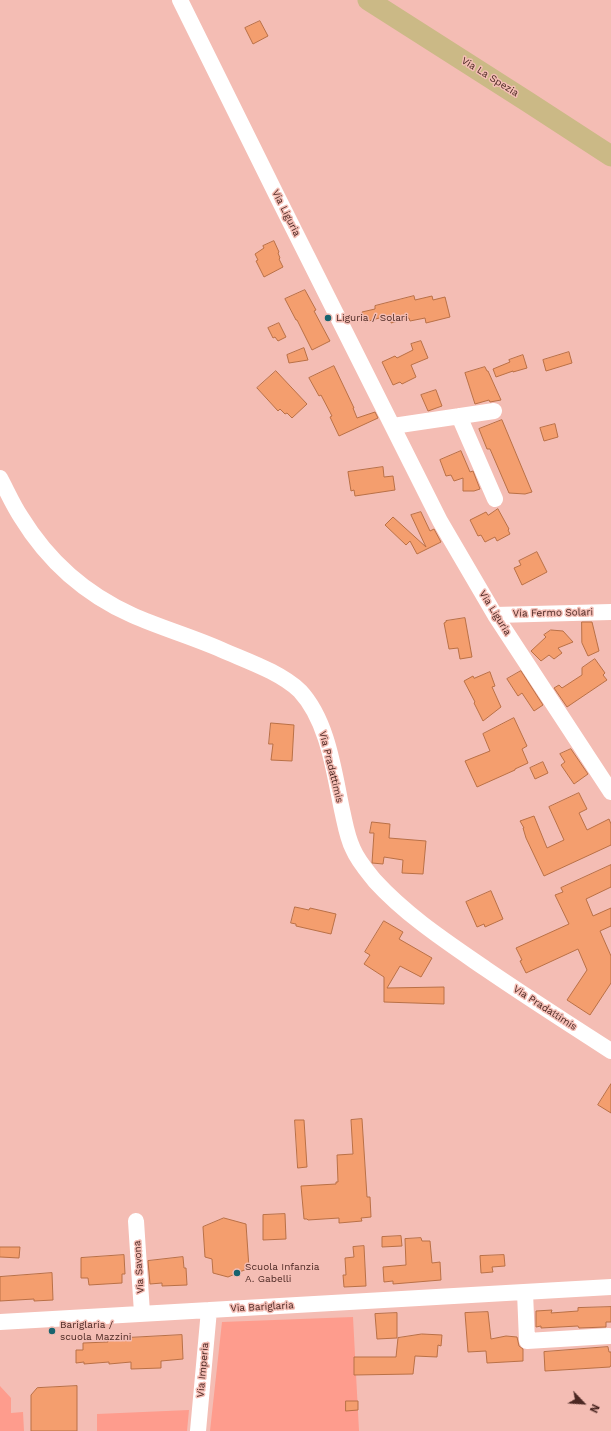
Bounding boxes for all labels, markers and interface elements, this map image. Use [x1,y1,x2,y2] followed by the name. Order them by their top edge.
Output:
[459,55,521,99] street label: Via La Spezia
[269,188,303,238] street label: Via Liguria
[336,312,408,324] place label: Liguria / Solari
[323,313,333,323] marker: Liguria / Solari
[476,588,514,638] street label: Via Liguria
[513,606,593,620] street label: Via Fermo Solari
[316,730,346,804] street label: Via Pradattimis
[511,983,579,1033] street label: Via Pradattimis
[131,1240,147,1294] street label: Via Savona
[245,1261,319,1284] place label: Scuola Infanzia A. Gabelli
[232,1268,242,1278] marker: Scuola Infanzia A. Gabelli
[230,1299,294,1315] street label: Via Bariglaria
[60,1319,131,1342] place label: Bariglaria / scuola Mazzini
[47,1326,57,1336] marker: Bariglaria / scuola Mazzini
[195,1342,211,1398] street label: Via Imperia
[563,1383,603,1423] north arrow
[587,1402,602,1415] text: N

